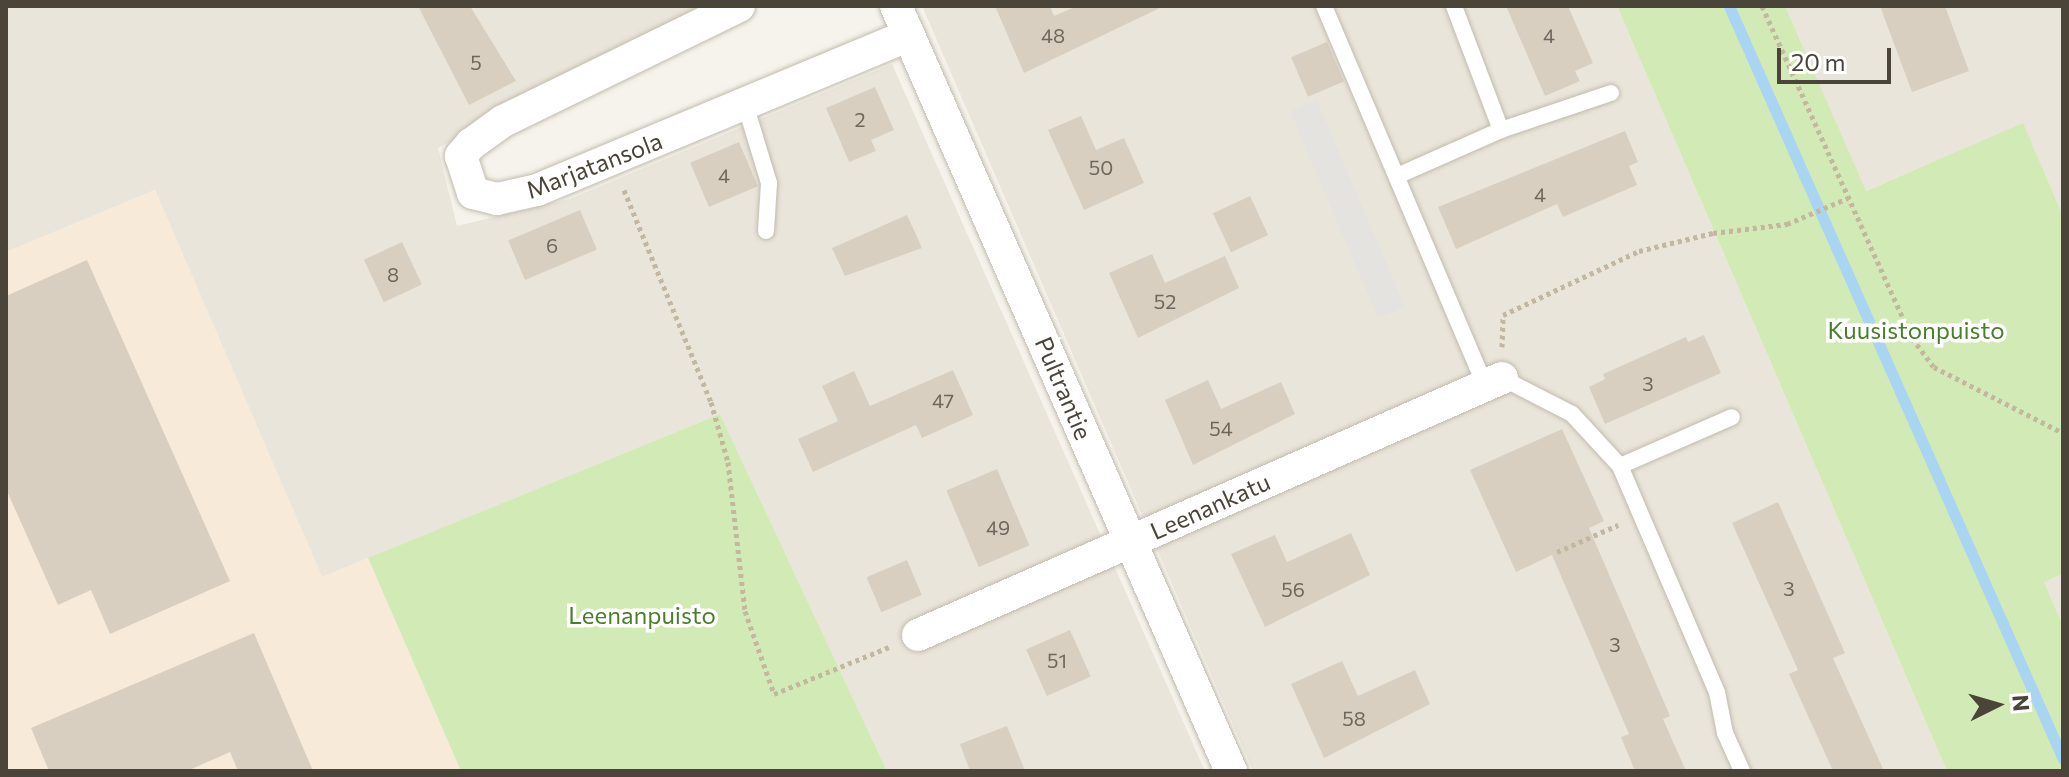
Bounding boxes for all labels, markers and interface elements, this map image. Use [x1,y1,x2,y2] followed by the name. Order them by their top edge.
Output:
[1041,23,1065,47] house number: 48
[1543,23,1555,47] house number: 4
[1781,32,1895,82] scale bar
[1791,47,1845,76] text: 20 m
[470,50,482,74] house number: 5
[854,107,866,131] house number: 2
[522,126,666,204] street label: Marjatansola
[1089,155,1113,179] house number: 50
[718,163,730,187] house number: 4
[1534,182,1546,206] house number: 4
[546,233,558,257] house number: 6
[387,262,399,286] house number: 8
[1154,289,1176,313] house number: 52
[1828,316,2004,344] park label: Kuusistonpuisto
[1030,332,1098,444] street label: Pultrantie
[1642,371,1654,395] house number: 3
[932,388,954,412] house number: 47
[1209,416,1233,440] house number: 54
[1146,467,1274,545] street label: Leenankatu
[986,515,1010,539] house number: 49
[1783,576,1795,600] house number: 3
[1281,577,1305,601] house number: 56
[568,601,716,629] park label: Leenanpuisto
[1609,632,1621,656] house number: 3
[1047,648,1067,672] house number: 51
[1957,665,2037,745] north arrow
[2007,693,2036,712] text: N
[1342,706,1366,730] house number: 58

